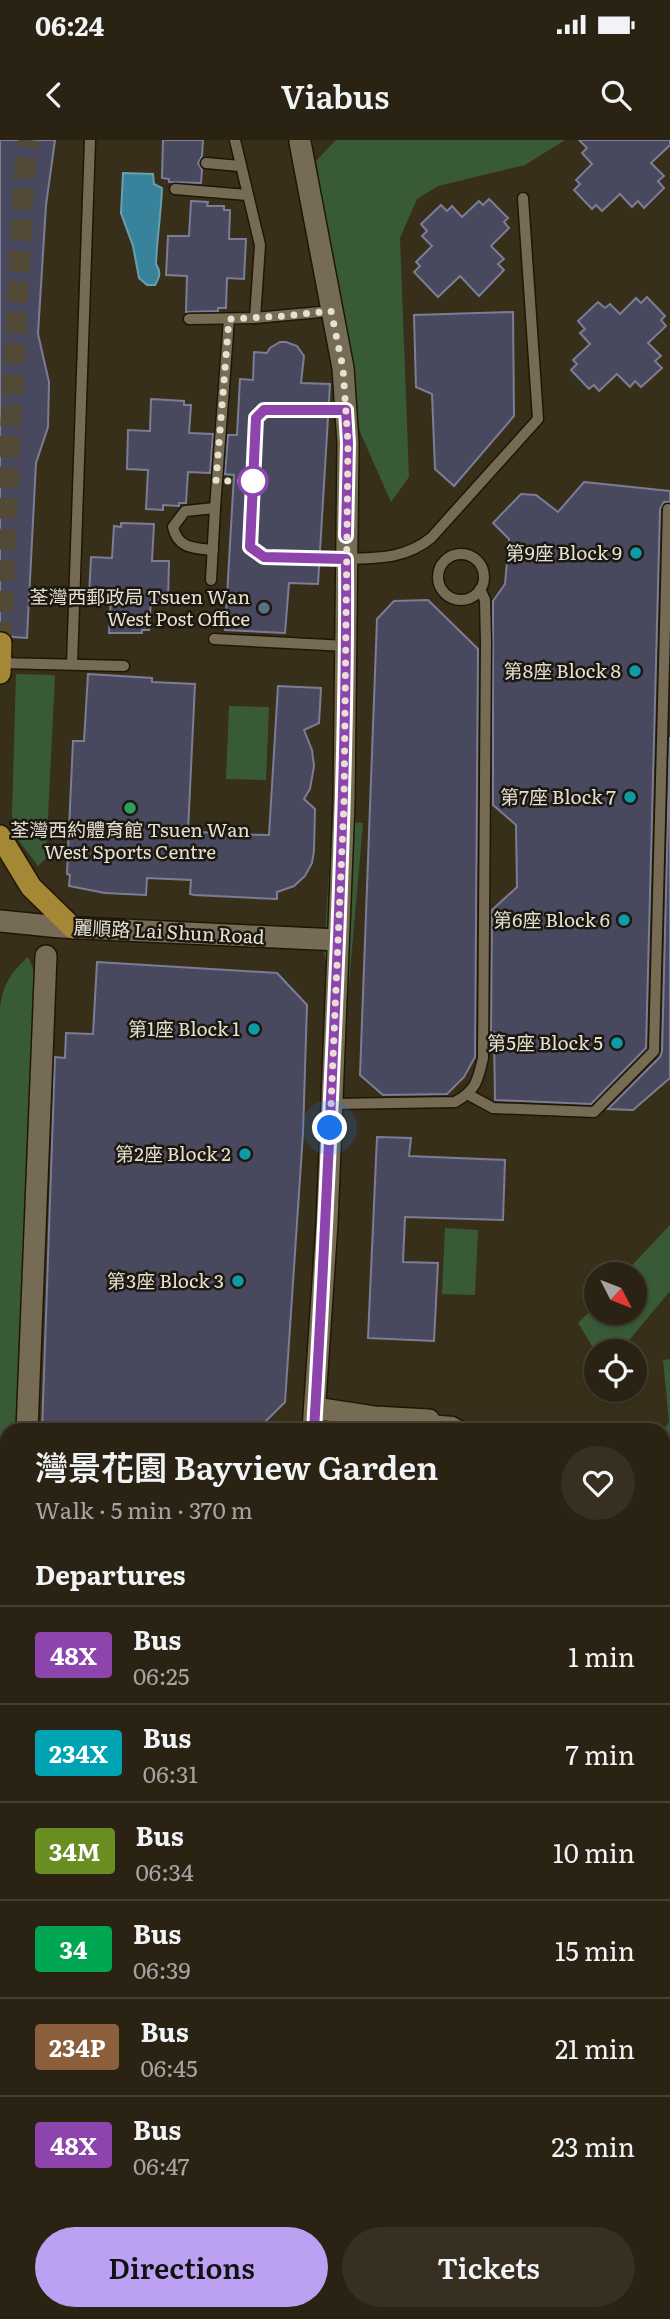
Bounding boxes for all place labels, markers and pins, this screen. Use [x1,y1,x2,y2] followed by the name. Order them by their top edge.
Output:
[238,466,268,496] unlabelled marker
[506,538,622,566] place label: 第9座 Block 9
[628,545,644,561] marker: 第9座 Block 9
[29,582,250,632] place label: 荃灣西郵政局 Tsuen Wan West Post Office
[256,600,272,616] marker: 荃灣西郵政局 Tsuen Wan West Post Office
[504,656,621,684] place label: 第8座 Block 8
[627,663,643,679] marker: 第8座 Block 8
[500,782,616,810] place label: 第7座 Block 7
[622,789,638,805] marker: 第7座 Block 7
[122,800,138,816] marker: 荃灣西約體育館 Tsuen Wan West Sports Centre
[10,815,250,865] place label: 荃灣西約體育館 Tsuen Wan West Sports Centre
[493,905,610,933] place label: 第6座 Block 6
[616,912,632,928] marker: 第6座 Block 6
[128,1014,240,1042] place label: 第1座 Block 1
[246,1021,262,1037] marker: 第1座 Block 1
[487,1028,603,1056] place label: 第5座 Block 5
[609,1035,625,1051] marker: 第5座 Block 5
[115,1139,231,1167] place label: 第2座 Block 2
[237,1146,253,1162] marker: 第2座 Block 2
[107,1266,224,1294] place label: 第3座 Block 3
[230,1273,246,1289] marker: 第3座 Block 3

